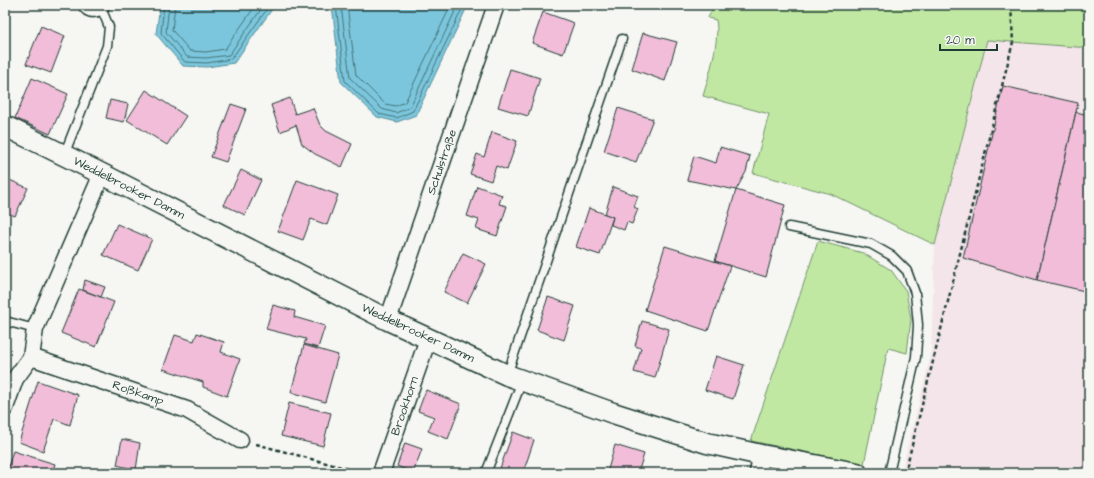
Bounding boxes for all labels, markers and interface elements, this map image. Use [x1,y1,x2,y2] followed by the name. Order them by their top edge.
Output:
[940,26,997,52] scale bar
[946,32,975,49] text: 20 m
[423,127,461,197] street label: Schulstraße
[70,152,188,224] street label: Weddelbrooker Damm
[359,299,478,367] street label: Weddelbrooker Damm
[387,374,423,438] street label: Brookhorn
[110,376,166,410] street label: Roßkamp

